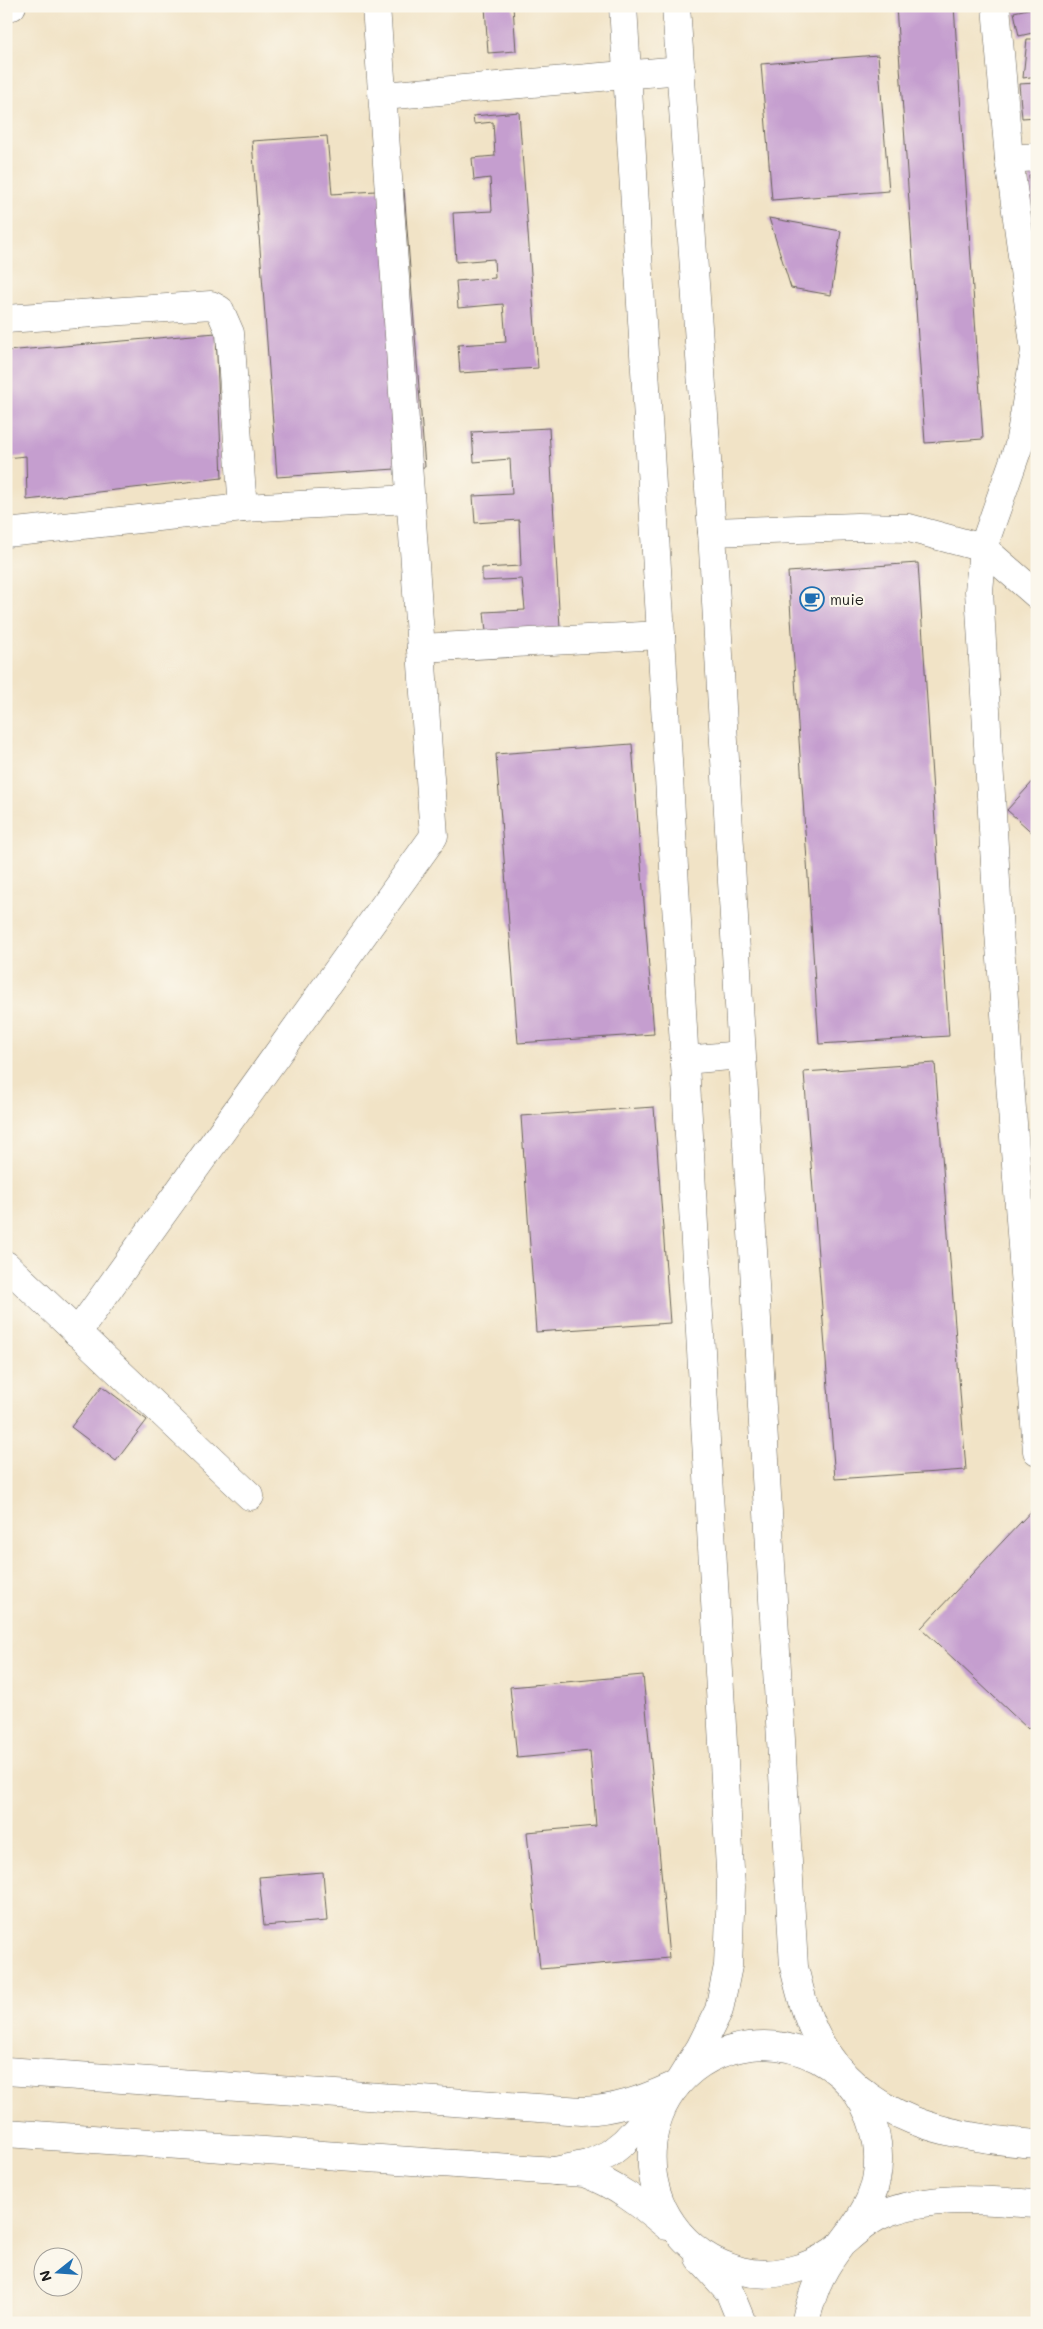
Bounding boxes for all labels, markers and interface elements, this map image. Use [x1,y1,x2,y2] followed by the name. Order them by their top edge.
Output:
[799,586,825,612] cafe icon: muie
[830,589,864,609] place label: muie
[32,2246,82,2296] north arrow
[34,2268,56,2284] text: N

